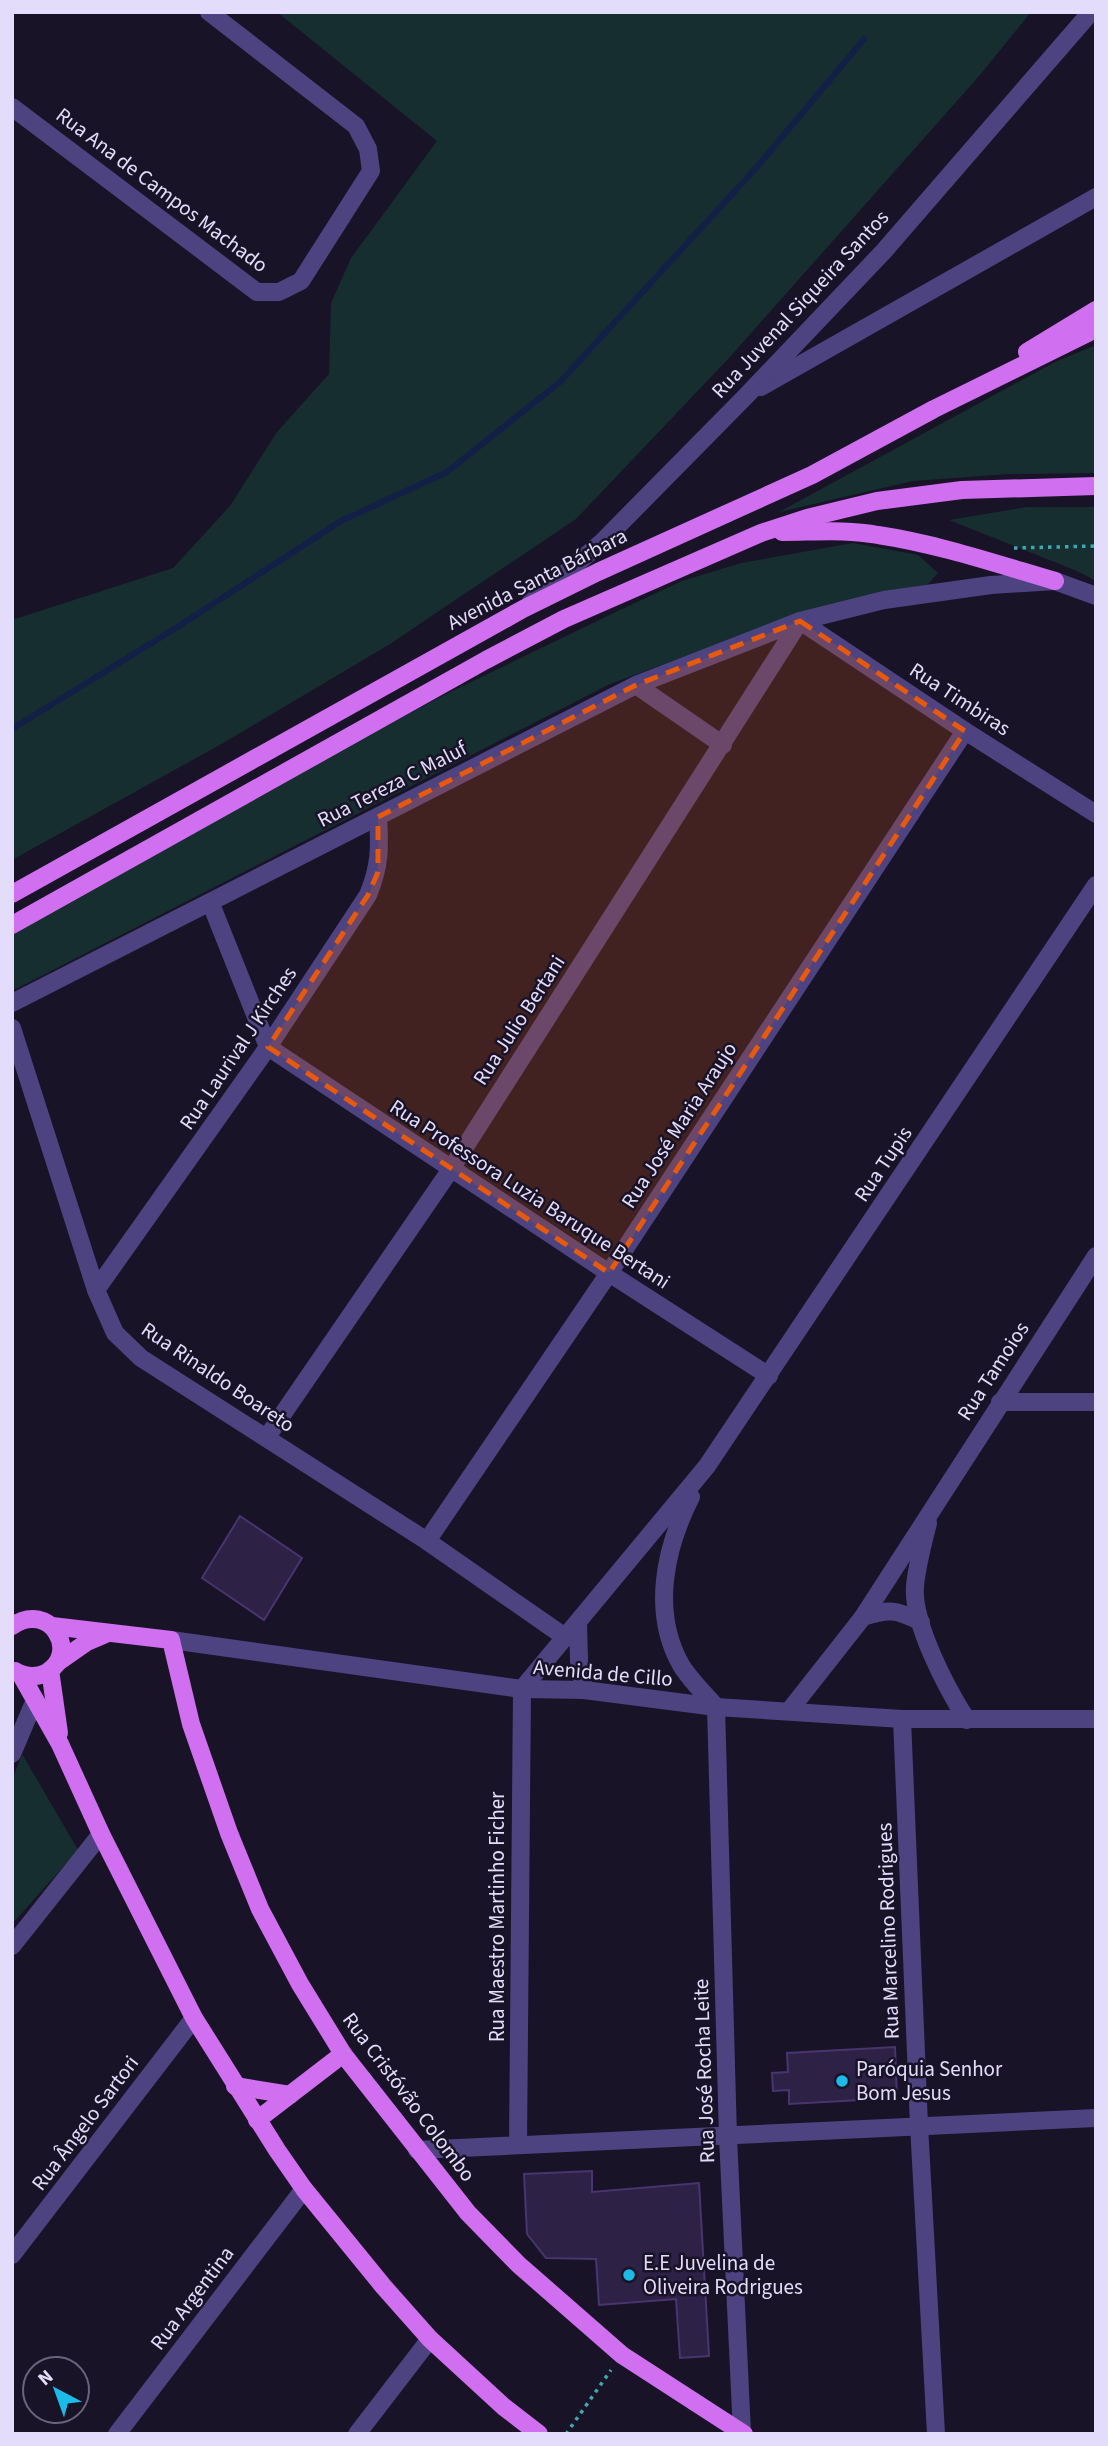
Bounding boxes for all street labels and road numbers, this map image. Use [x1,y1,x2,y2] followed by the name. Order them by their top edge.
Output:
[50,100,274,280] street label: Rua Ana de Campos Machado
[704,203,896,405] street label: Rua Juvenal Siqueira Santos
[442,521,632,637] street label: Avenida Santa Bárbara
[904,655,1017,743] street label: Rua Timbiras
[312,733,473,835] street label: Rua Tereza C Maluf
[466,949,572,1091] street label: Rua Julio Bertani
[172,960,304,1136] street label: Rua Laurival J Kirches
[614,1036,744,1214] street label: Rua José Maria Araujo
[384,1092,676,1296] street label: Rua Professora Luzia Baruque Bertani
[847,1120,919,1208] street label: Rua Tupis
[135,1314,301,1440] street label: Rua Rinaldo Boareto
[950,1315,1036,1426] street label: Rua Tamoios
[532,1652,674,1694] street label: Avenida de Cillo
[482,1791,512,2042] street label: Rua Maestro Martinho Ficher
[869,1822,907,2040] street label: Rua Marcelino Rodrigues
[686,1978,722,2164] street label: Rua José Rocha Leite
[335,2006,483,2188] street label: Rua Cristóvão Colombo
[24,2049,146,2197] street label: Rua Ângelo Sartori
[143,2240,241,2356] street label: Rua Argentina

